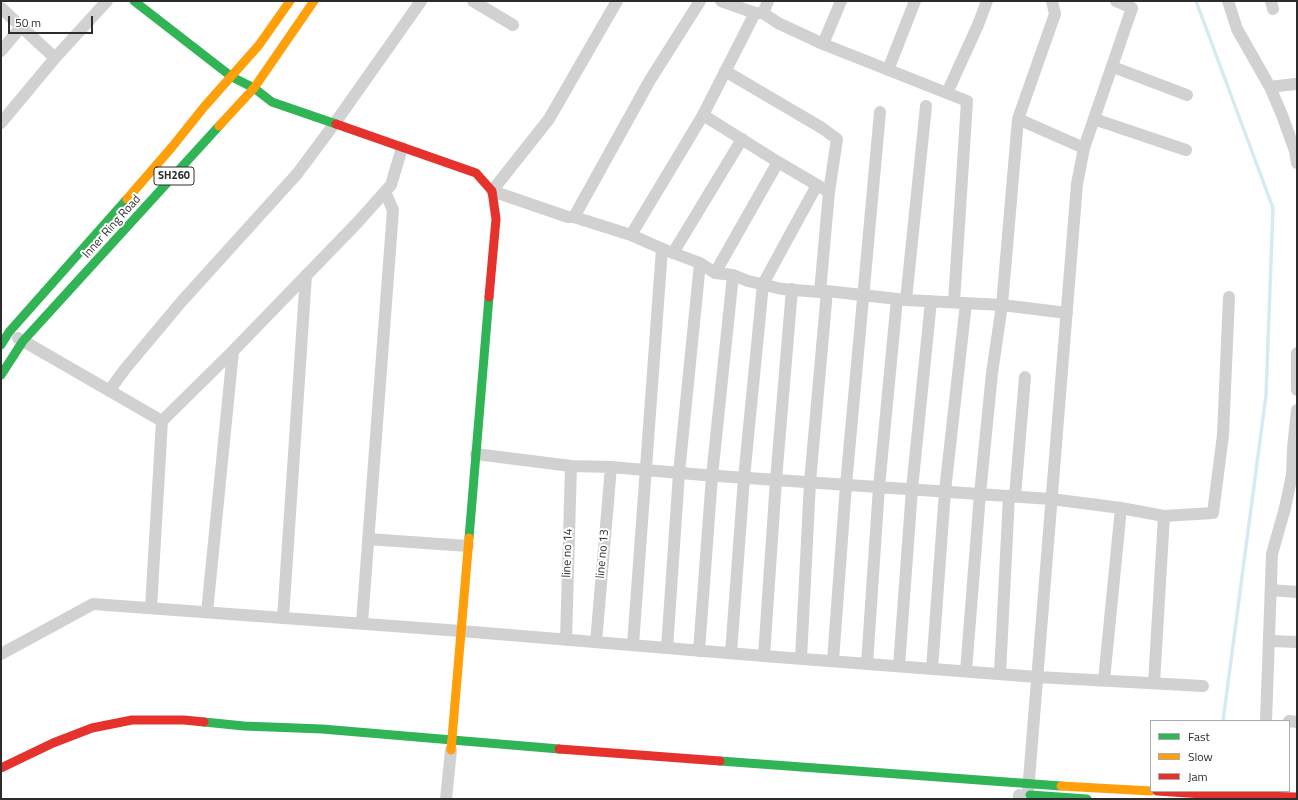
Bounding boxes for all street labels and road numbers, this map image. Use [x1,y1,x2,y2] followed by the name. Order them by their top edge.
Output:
[154,167,194,185] road number: SH260
[80,192,144,262] street label: Inner Ring Road
[560,528,576,578] street label: line no 14
[594,529,612,579] street label: line no 13

